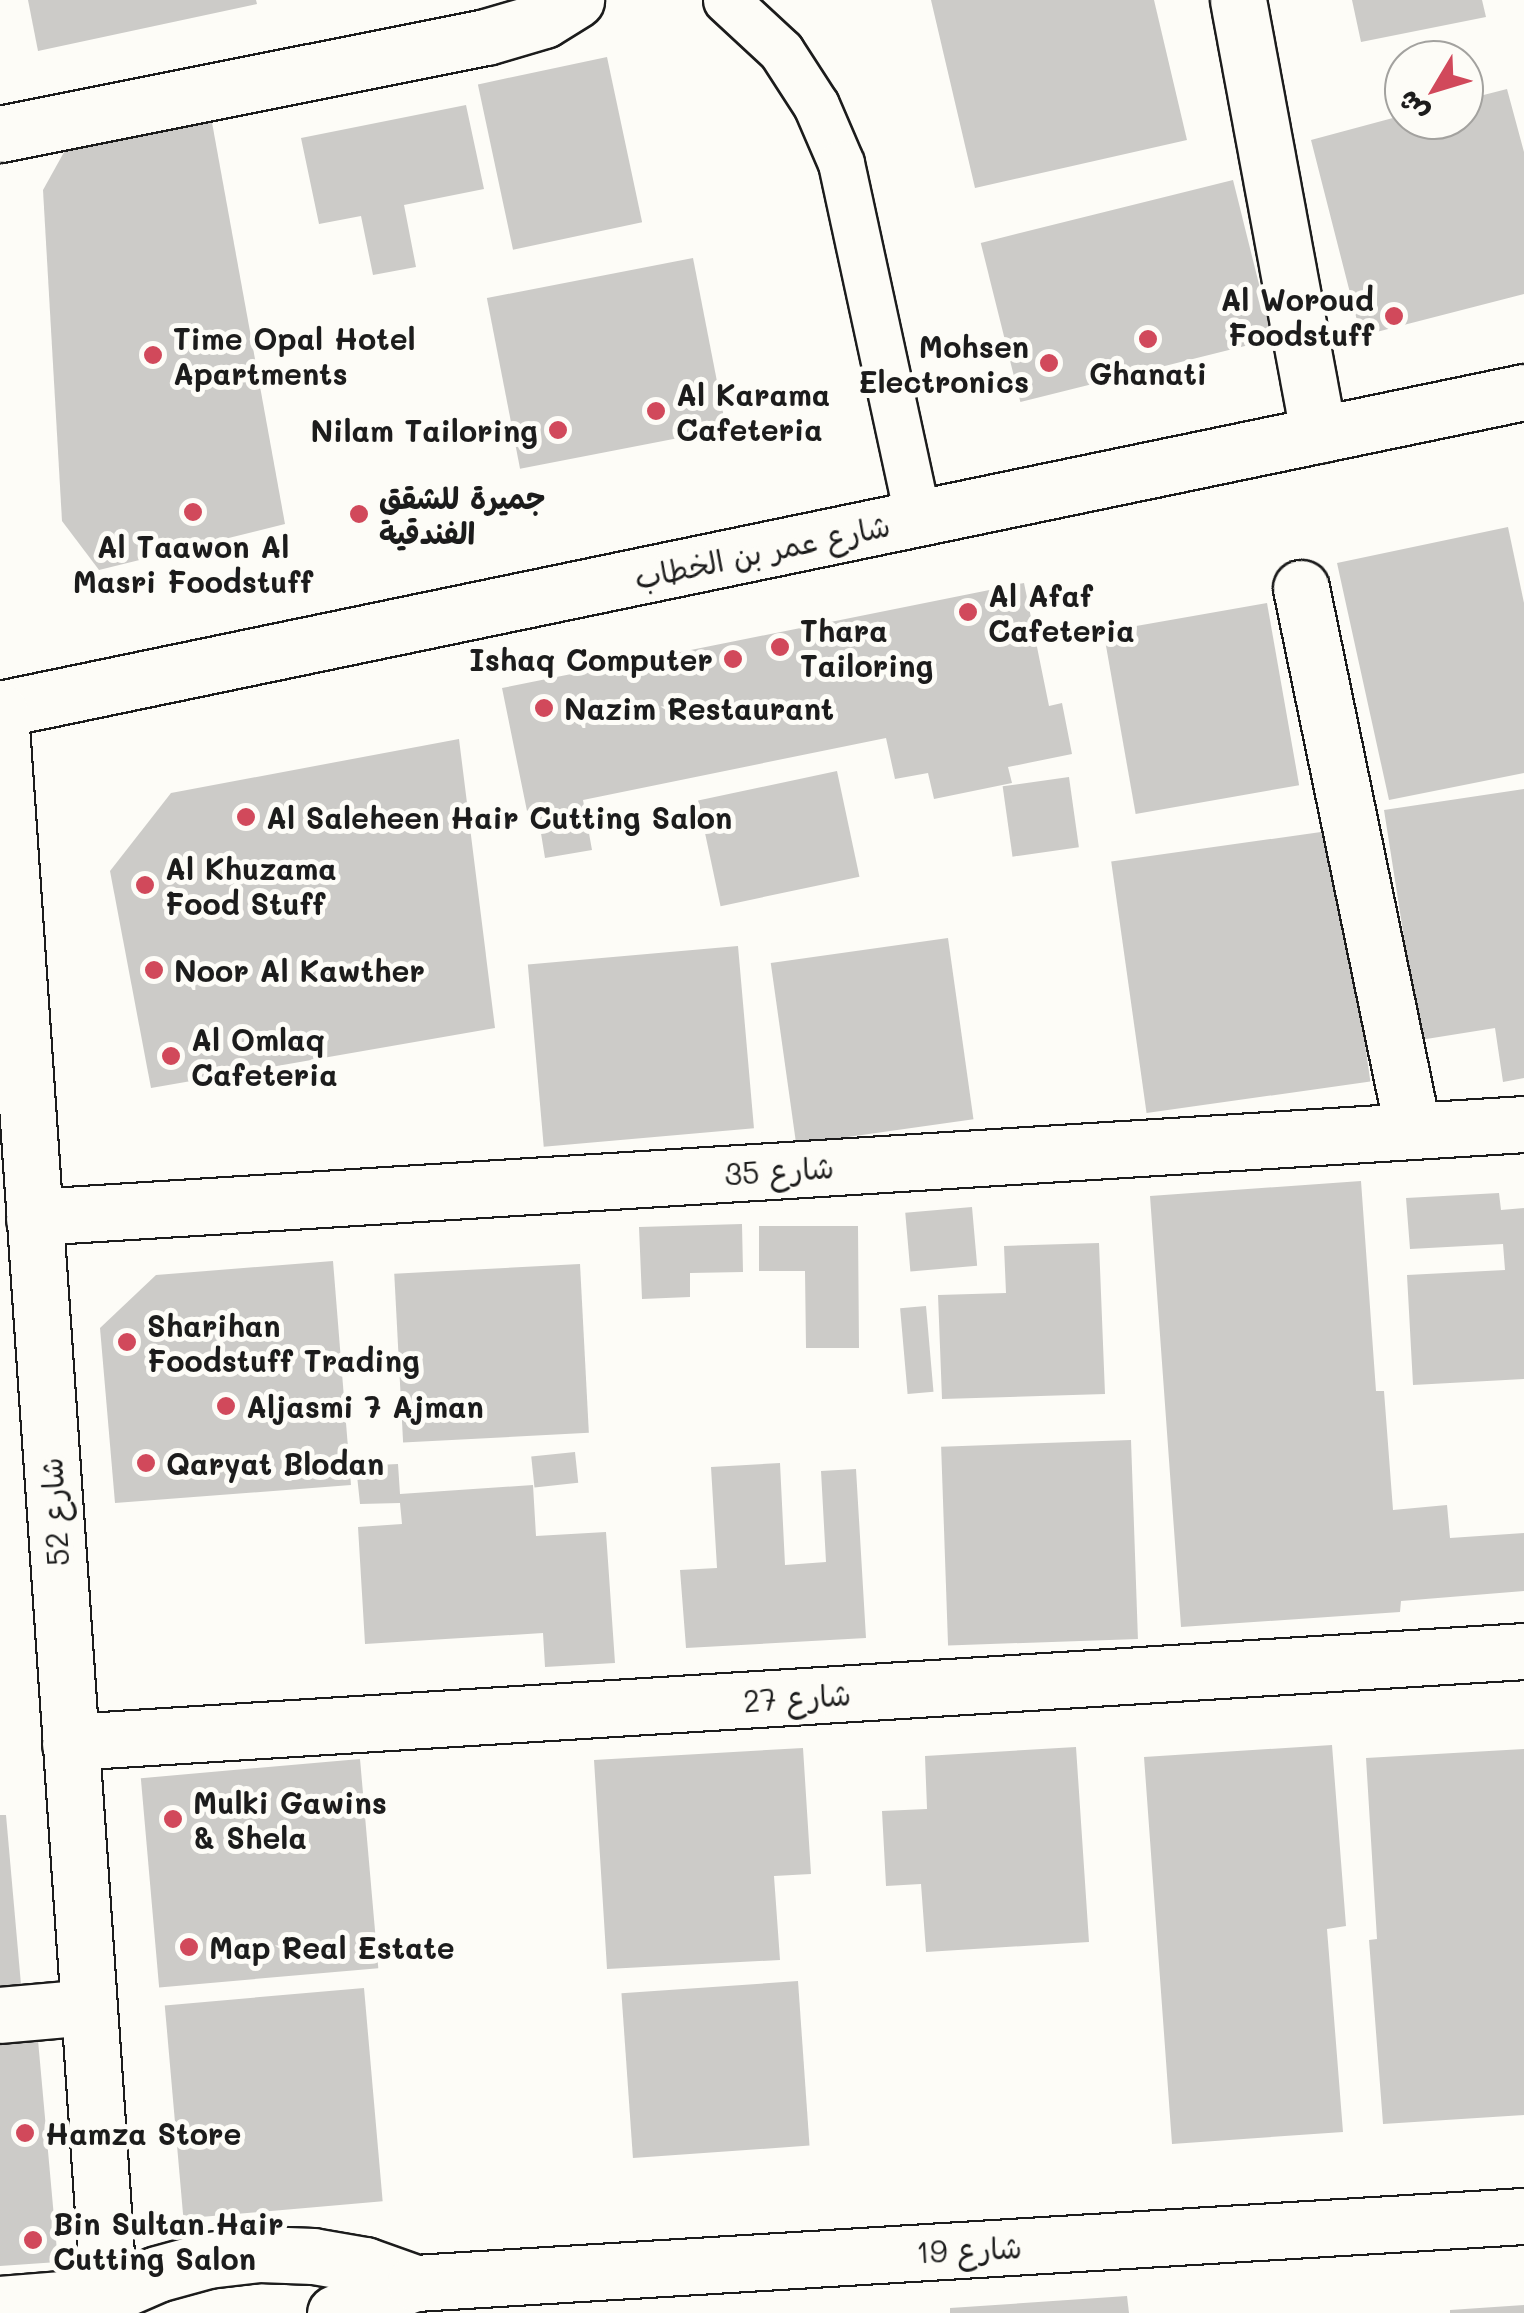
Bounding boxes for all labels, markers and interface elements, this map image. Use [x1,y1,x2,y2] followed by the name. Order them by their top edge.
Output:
[1384,40,1484,140] north arrow
[1388,84,1436,130] text: ش
[1220,281,1374,352] place label: Al Woroud Foodstuff
[1383,305,1405,327] marker: Al Woroud Foodstuff
[173,320,416,390] place label: Time Opal Hotel Apartments
[858,328,1029,398] place label: Mohsen Electronics
[1137,328,1159,350] marker: Ghanati
[142,344,164,366] marker: Time Opal Hotel Apartments
[1038,352,1060,374] marker: Mohsen Electronics
[1089,355,1207,391] place label: Ghanati
[676,376,830,446] place label: Al Karama Cafeteria
[645,400,667,422] marker: Al Karama Cafeteria
[310,412,538,448] place label: Nilam Tailoring
[547,419,569,441] marker: Nilam Tailoring
[379,479,545,550] place label: جميرة للشقق الفندقية
[182,501,204,523] marker: Al Taawon Al Masri Foodstuff
[348,503,370,525] marker: جميرة للشقق الفندقية
[631,506,893,596] street label: شارع عمر بن الخطاب
[73,528,313,598] place label: Al Taawon Al Masri Foodstuff
[988,577,1135,648] place label: Al Afaf Cafeteria
[957,601,979,623] marker: Al Afaf Cafeteria
[800,612,933,682] place label: Thara Tailoring
[769,636,791,658] marker: Thara Tailoring
[469,641,713,677] place label: Ishaq Computer
[722,648,744,670] marker: Ishaq Computer
[564,690,834,726] place label: Nazim Restaurant
[533,697,555,719] marker: Nazim Restaurant
[266,799,732,835] place label: Al Saleheen Hair Cutting Salon
[235,806,257,828] marker: Al Saleheen Hair Cutting Salon
[165,850,337,920] place label: Al Khuzama Food Stuff
[134,874,156,896] marker: Al Khuzama Food Stuff
[174,952,425,988] place label: Noor Al Kawther
[143,959,165,981] marker: Noor Al Kawther
[191,1021,338,1092] place label: Al Omlaq Cafeteria
[160,1045,182,1067] marker: Al Omlaq Cafeteria
[723,1148,835,1192] street label: شارع 35
[147,1307,420,1378] place label: Sharihan Foodstuff Trading
[116,1331,138,1353] marker: Sharihan Foodstuff Trading
[246,1388,484,1424] place label: Aljasmi 7 Ajman
[215,1395,237,1417] marker: Aljasmi 7 Ajman
[166,1445,384,1481] place label: Qaryat Blodan
[135,1452,157,1474] marker: Qaryat Blodan
[32,1457,76,1567] street label: شارع 52
[742,1675,852,1719] street label: شارع 27
[193,1784,387,1854] place label: Mulki Gawins & Shela
[162,1808,184,1830] marker: Mulki Gawins & Shela
[209,1929,455,1965] place label: Map Real Estate
[178,1936,200,1958] marker: Map Real Estate
[45,2115,241,2151] place label: Hamza Store
[14,2122,36,2144] marker: Hamza Store
[53,2205,284,2276] place label: Bin Sultan Hair Cutting Salon
[915,2228,1023,2270] street label: شارع 19
[22,2229,44,2251] marker: Bin Sultan Hair Cutting Salon

